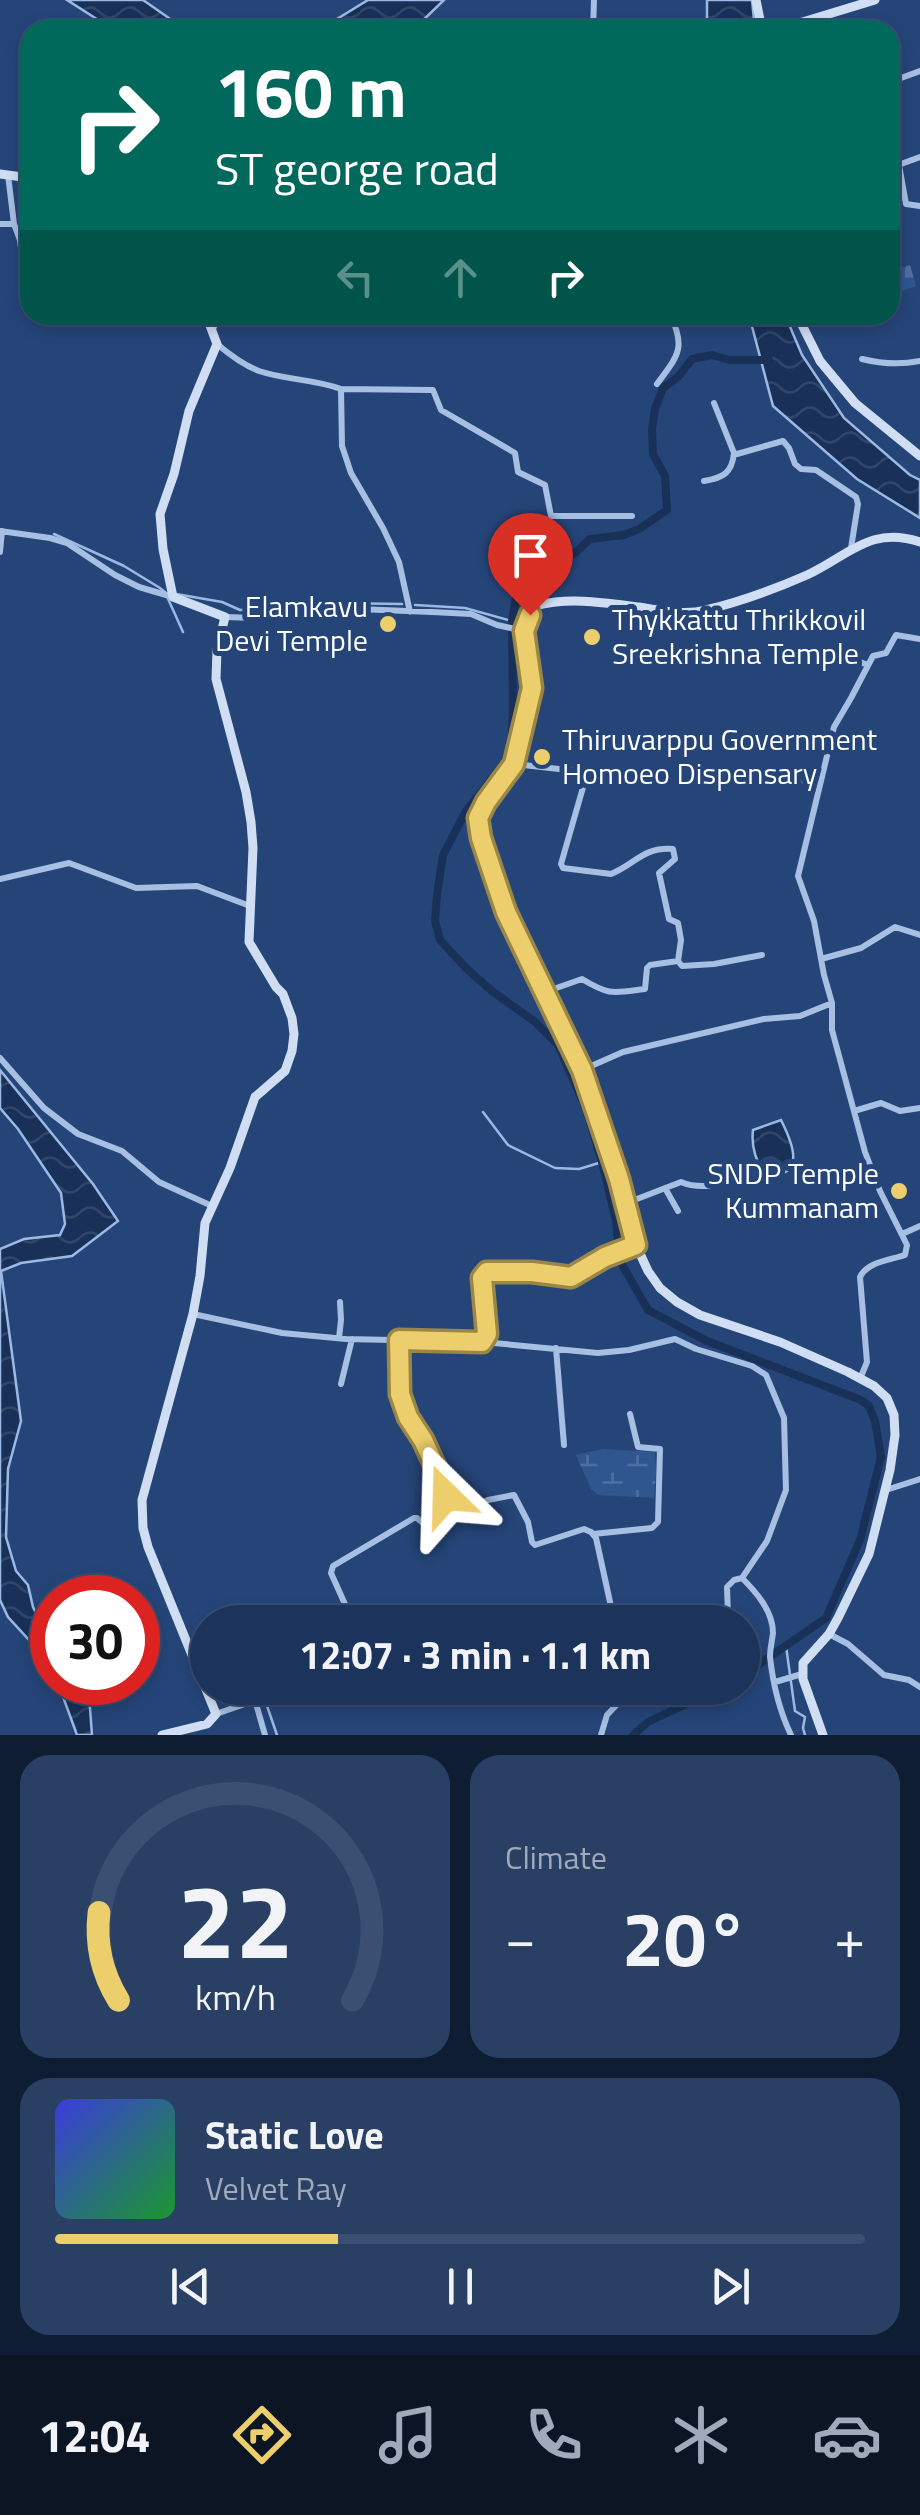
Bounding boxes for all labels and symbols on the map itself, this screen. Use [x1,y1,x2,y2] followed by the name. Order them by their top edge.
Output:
[488,513,573,616] pin
[215,583,368,663] place label: Elamkavu Devi Temple
[612,596,866,676] place label: Thykkattu Thrikkovil Sreekrishna Temple
[377,613,399,635] marker: Elamkavu Devi Temple
[581,626,603,648] marker: Thykkattu Thrikkovil Sreekrishna Temple
[562,716,878,796] place label: Thiruvarppu Government Homoeo Dispensary
[531,746,553,768] marker: Thiruvarppu Government Homoeo Dispensary
[708,1150,879,1230] place label: SNDP Temple Kummanam
[888,1180,910,1202] marker: SNDP Temple Kummanam
[394,1444,498,1548] position arrow
[30,1575,160,1705] speed limit sign: 30

